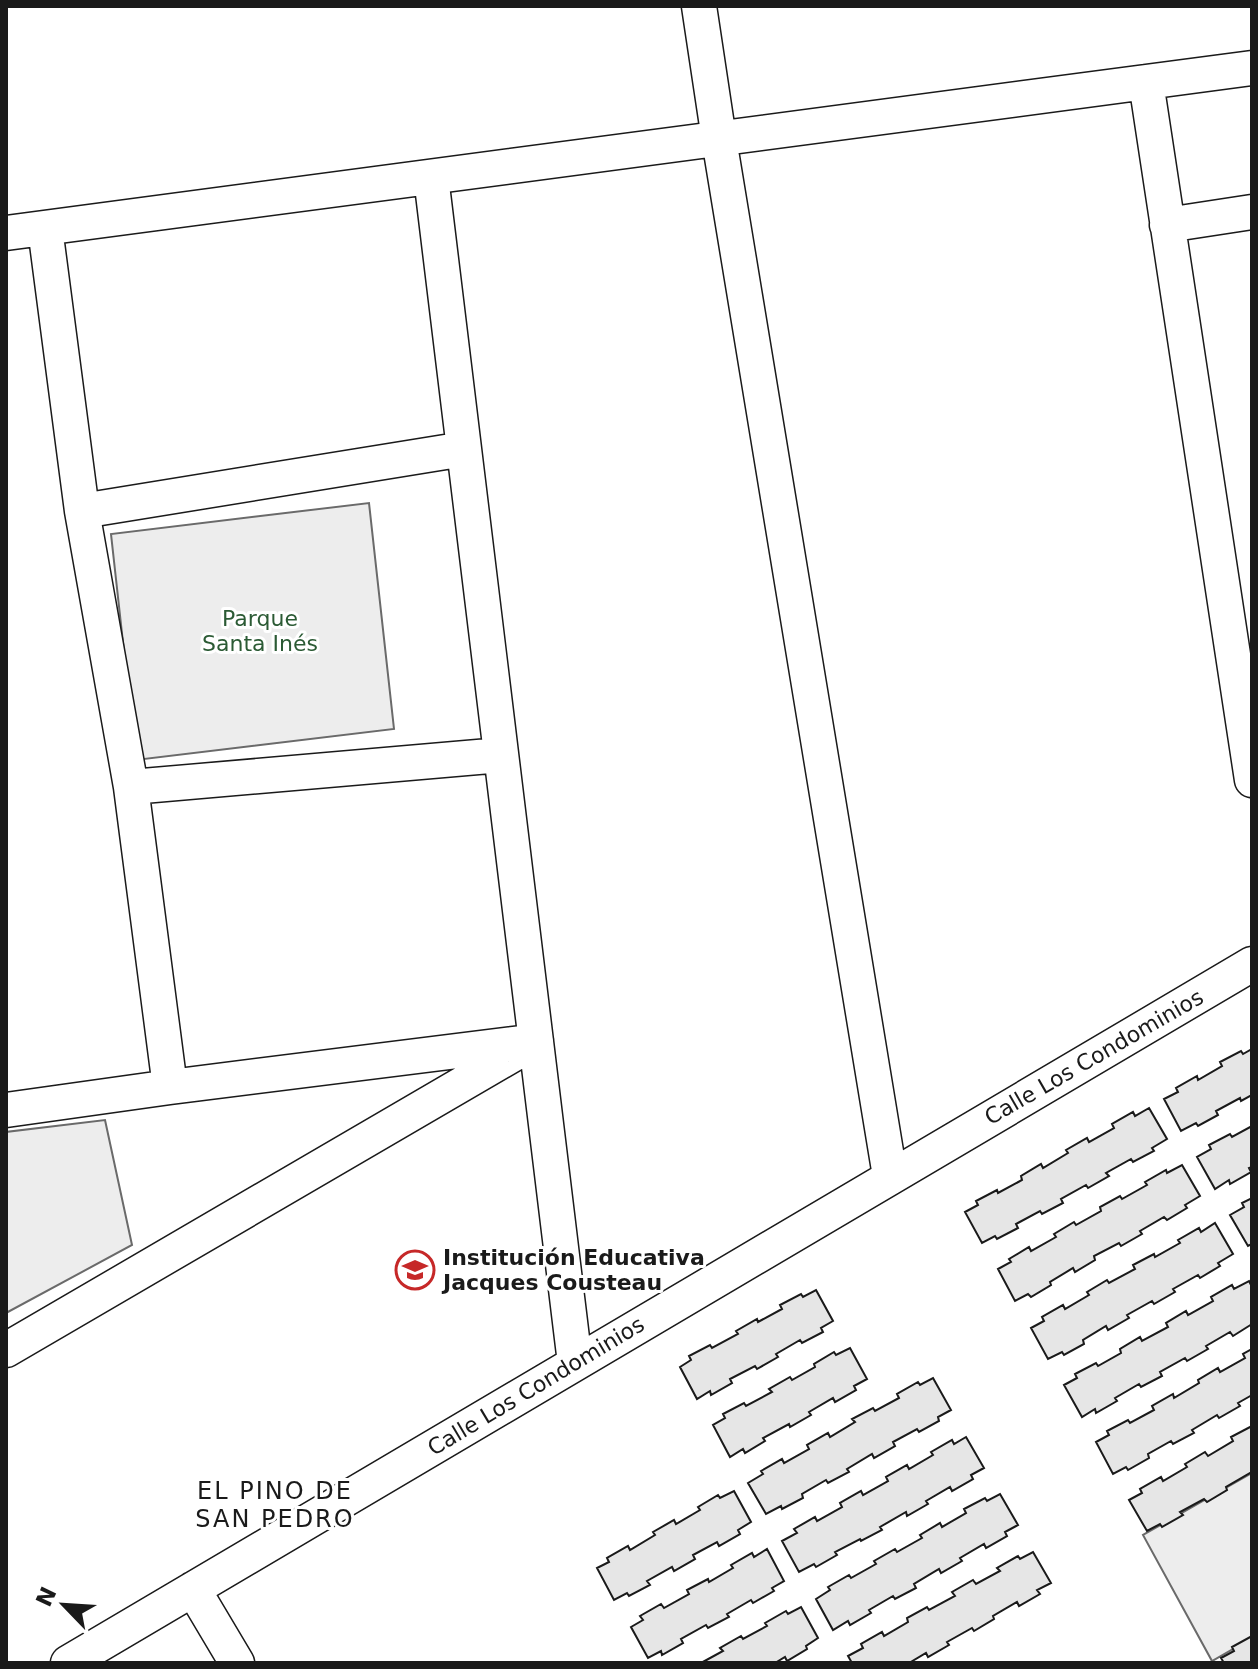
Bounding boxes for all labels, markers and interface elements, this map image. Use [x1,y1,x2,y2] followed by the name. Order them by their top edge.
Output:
[202,606,318,656] park label: Parque Santa Inés
[980,984,1208,1130] street label: Calle Los Condominios
[441,1245,705,1295] place label: Institución Educativa Jacques Cousteau
[394,1249,436,1291] school or university icon: Institución Educativa Jacques Cousteau
[423,1311,649,1461] street label: Calle Los Condominios
[195,1477,355,1533] district label: EL PINO DE SAN PEDRO
[24,1565,104,1645] north arrow
[31,1583,62,1610] text: N

